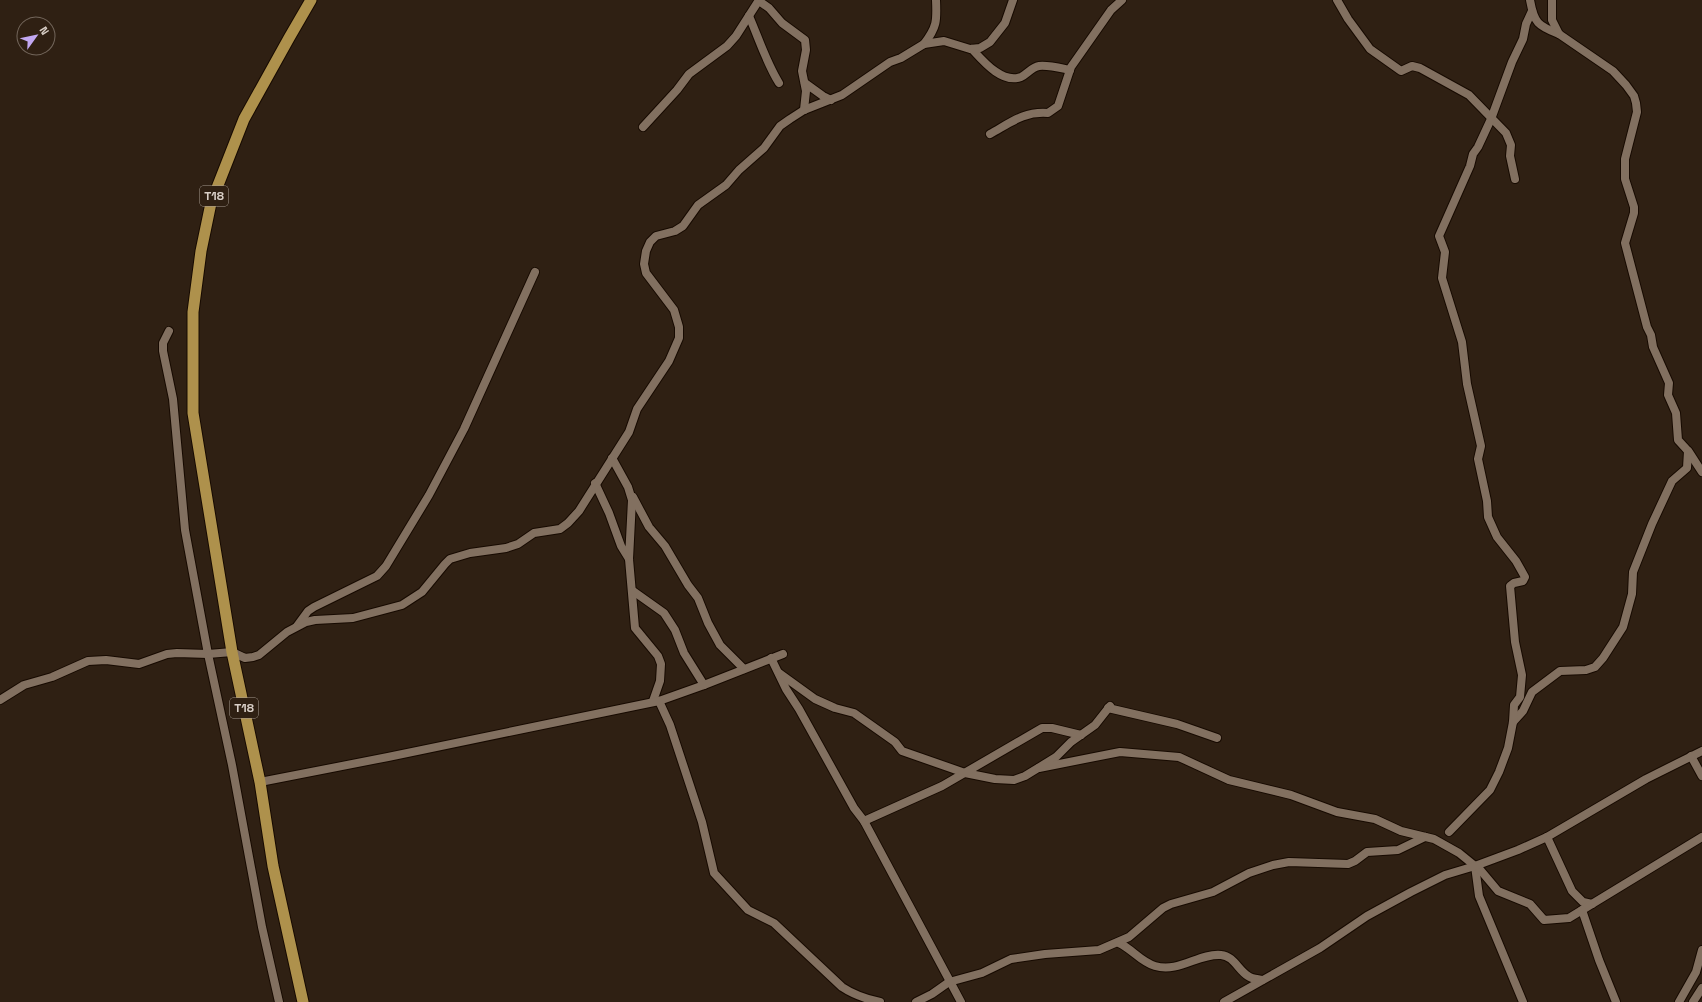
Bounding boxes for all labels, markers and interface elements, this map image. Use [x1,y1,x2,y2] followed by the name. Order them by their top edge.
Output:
[16,16,56,56] north arrow
[37,24,52,37] text: N
[200,186,228,206] road number: T18
[230,698,258,718] road number: T18

